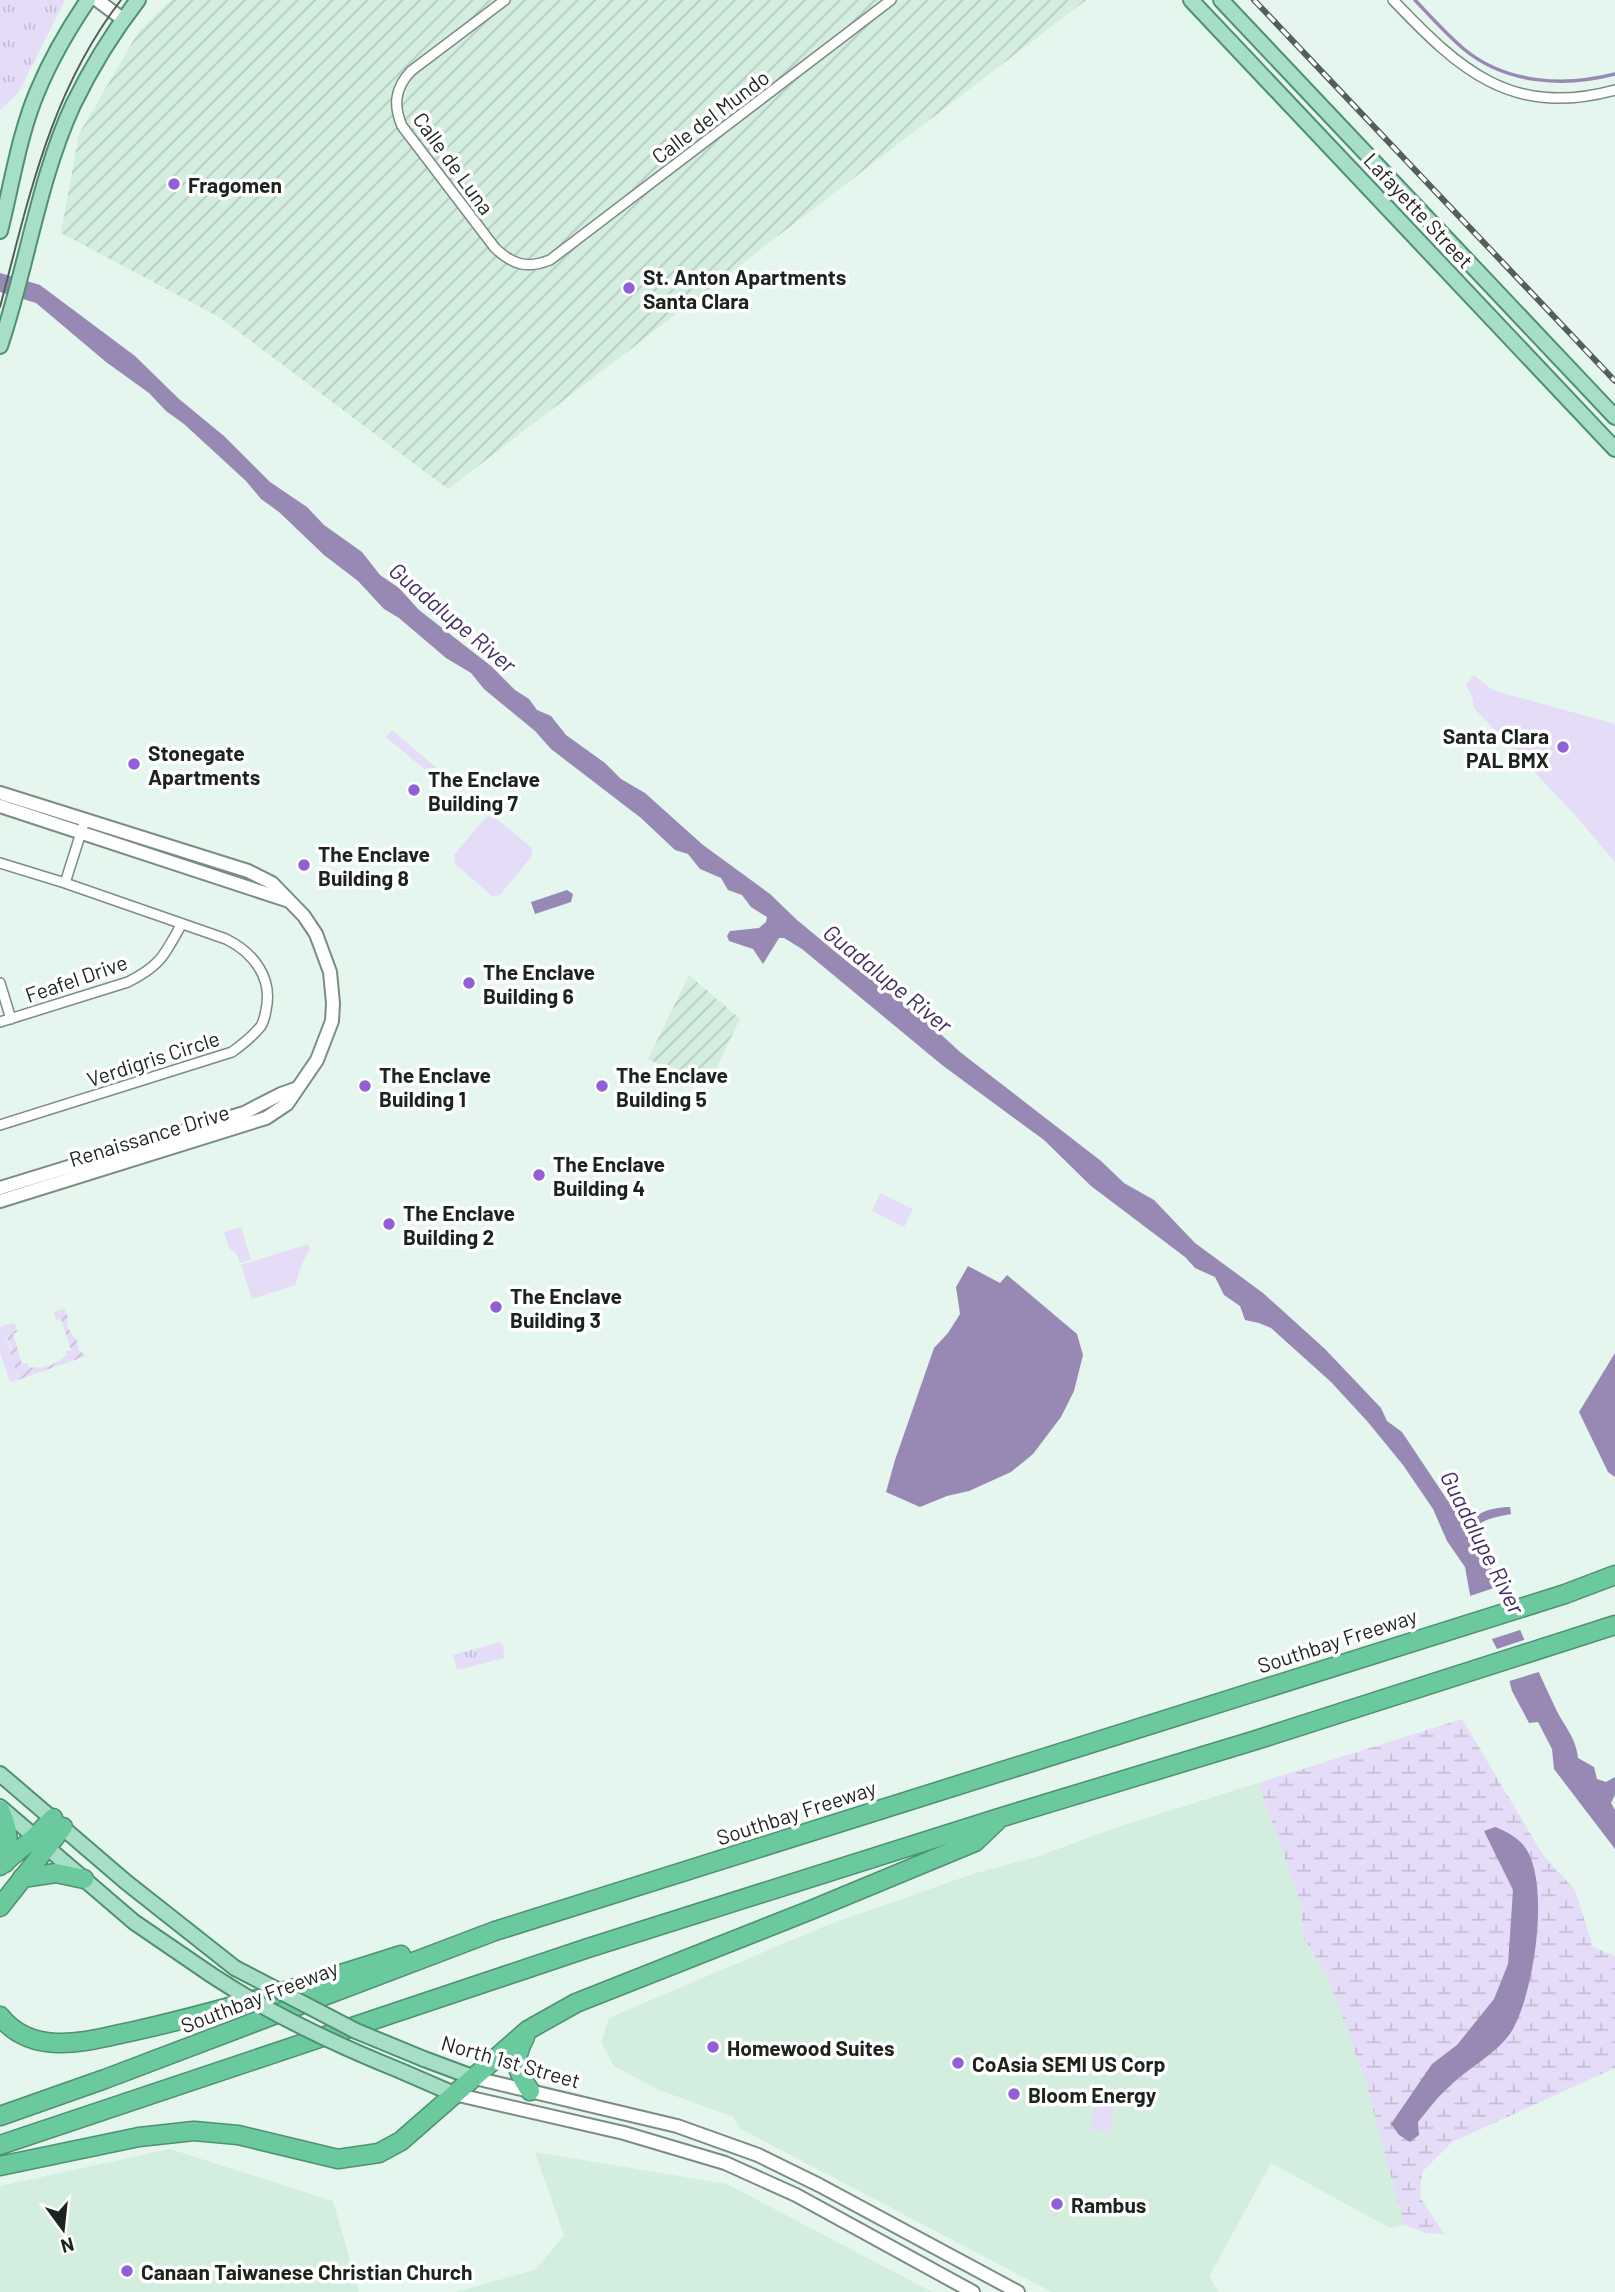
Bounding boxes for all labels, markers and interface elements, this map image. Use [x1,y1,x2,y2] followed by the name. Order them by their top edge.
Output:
[646,64,774,168] street label: Calle del Mundo
[408,107,500,219] street label: Calle de Luna
[1359,147,1479,273] street label: Lafayette Street
[188,172,282,197] place label: Fragomen
[166,176,182,192] marker: Fragomen
[643,264,846,313] place label: St. Anton Apartments Santa Clara
[621,280,637,296] marker: St. Anton Apartments Santa Clara
[384,556,523,679] water label: Guadalupe River
[1443,723,1549,772] place label: Santa Clara PAL BMX
[1555,739,1571,755] marker: Santa Clara PAL BMX
[148,740,260,789] place label: Stonegate Apartments
[126,756,142,772] marker: Stonegate Apartments
[428,766,540,815] place label: The Enclave Building 7
[406,782,422,798] marker: The Enclave Building 7
[318,841,430,890] place label: The Enclave Building 8
[296,857,312,873] marker: The Enclave Building 8
[818,918,959,1039] water label: Guadalupe River
[22,949,130,1007] street label: Feafel Drive
[483,959,595,1008] place label: The Enclave Building 6
[461,975,477,991] marker: The Enclave Building 6
[84,1025,222,1091] street label: Verdigris Circle
[379,1062,491,1111] place label: The Enclave Building 1
[616,1062,728,1111] place label: The Enclave Building 5
[357,1078,373,1094] marker: The Enclave Building 1
[594,1078,610,1094] marker: The Enclave Building 5
[66,1099,232,1171] street label: Renaissance Drive
[553,1151,665,1200] place label: The Enclave Building 4
[531,1167,547,1183] marker: The Enclave Building 4
[403,1200,515,1249] place label: The Enclave Building 2
[381,1216,397,1232] marker: The Enclave Building 2
[510,1283,622,1332] place label: The Enclave Building 3
[488,1299,504,1315] marker: The Enclave Building 3
[1435,1466,1532,1619] water label: Guadalupe River
[1254,1602,1420,1678] street label: Southbay Freeway
[713,1774,879,1850] street label: Southbay Freeway
[177,1954,341,2037] street label: Southbay Freeway
[439,2029,583,2093] street label: North 1st Street
[727,2035,894,2060] place label: Homewood Suites
[705,2039,721,2055] marker: Homewood Suites
[972,2051,1166,2076] place label: CoAsia SEMI US Corp
[950,2055,966,2071] marker: CoAsia SEMI US Corp
[1028,2082,1157,2107] place label: Bloom Energy
[1006,2086,1022,2102] marker: Bloom Energy
[1071,2192,1146,2217] place label: Rambus
[28,2194,98,2264] north arrow
[1049,2196,1065,2212] marker: Rambus
[58,2233,77,2259] text: N
[141,2259,473,2284] place label: Canaan Taiwanese Christian Church
[119,2263,135,2279] marker: Canaan Taiwanese Christian Church

